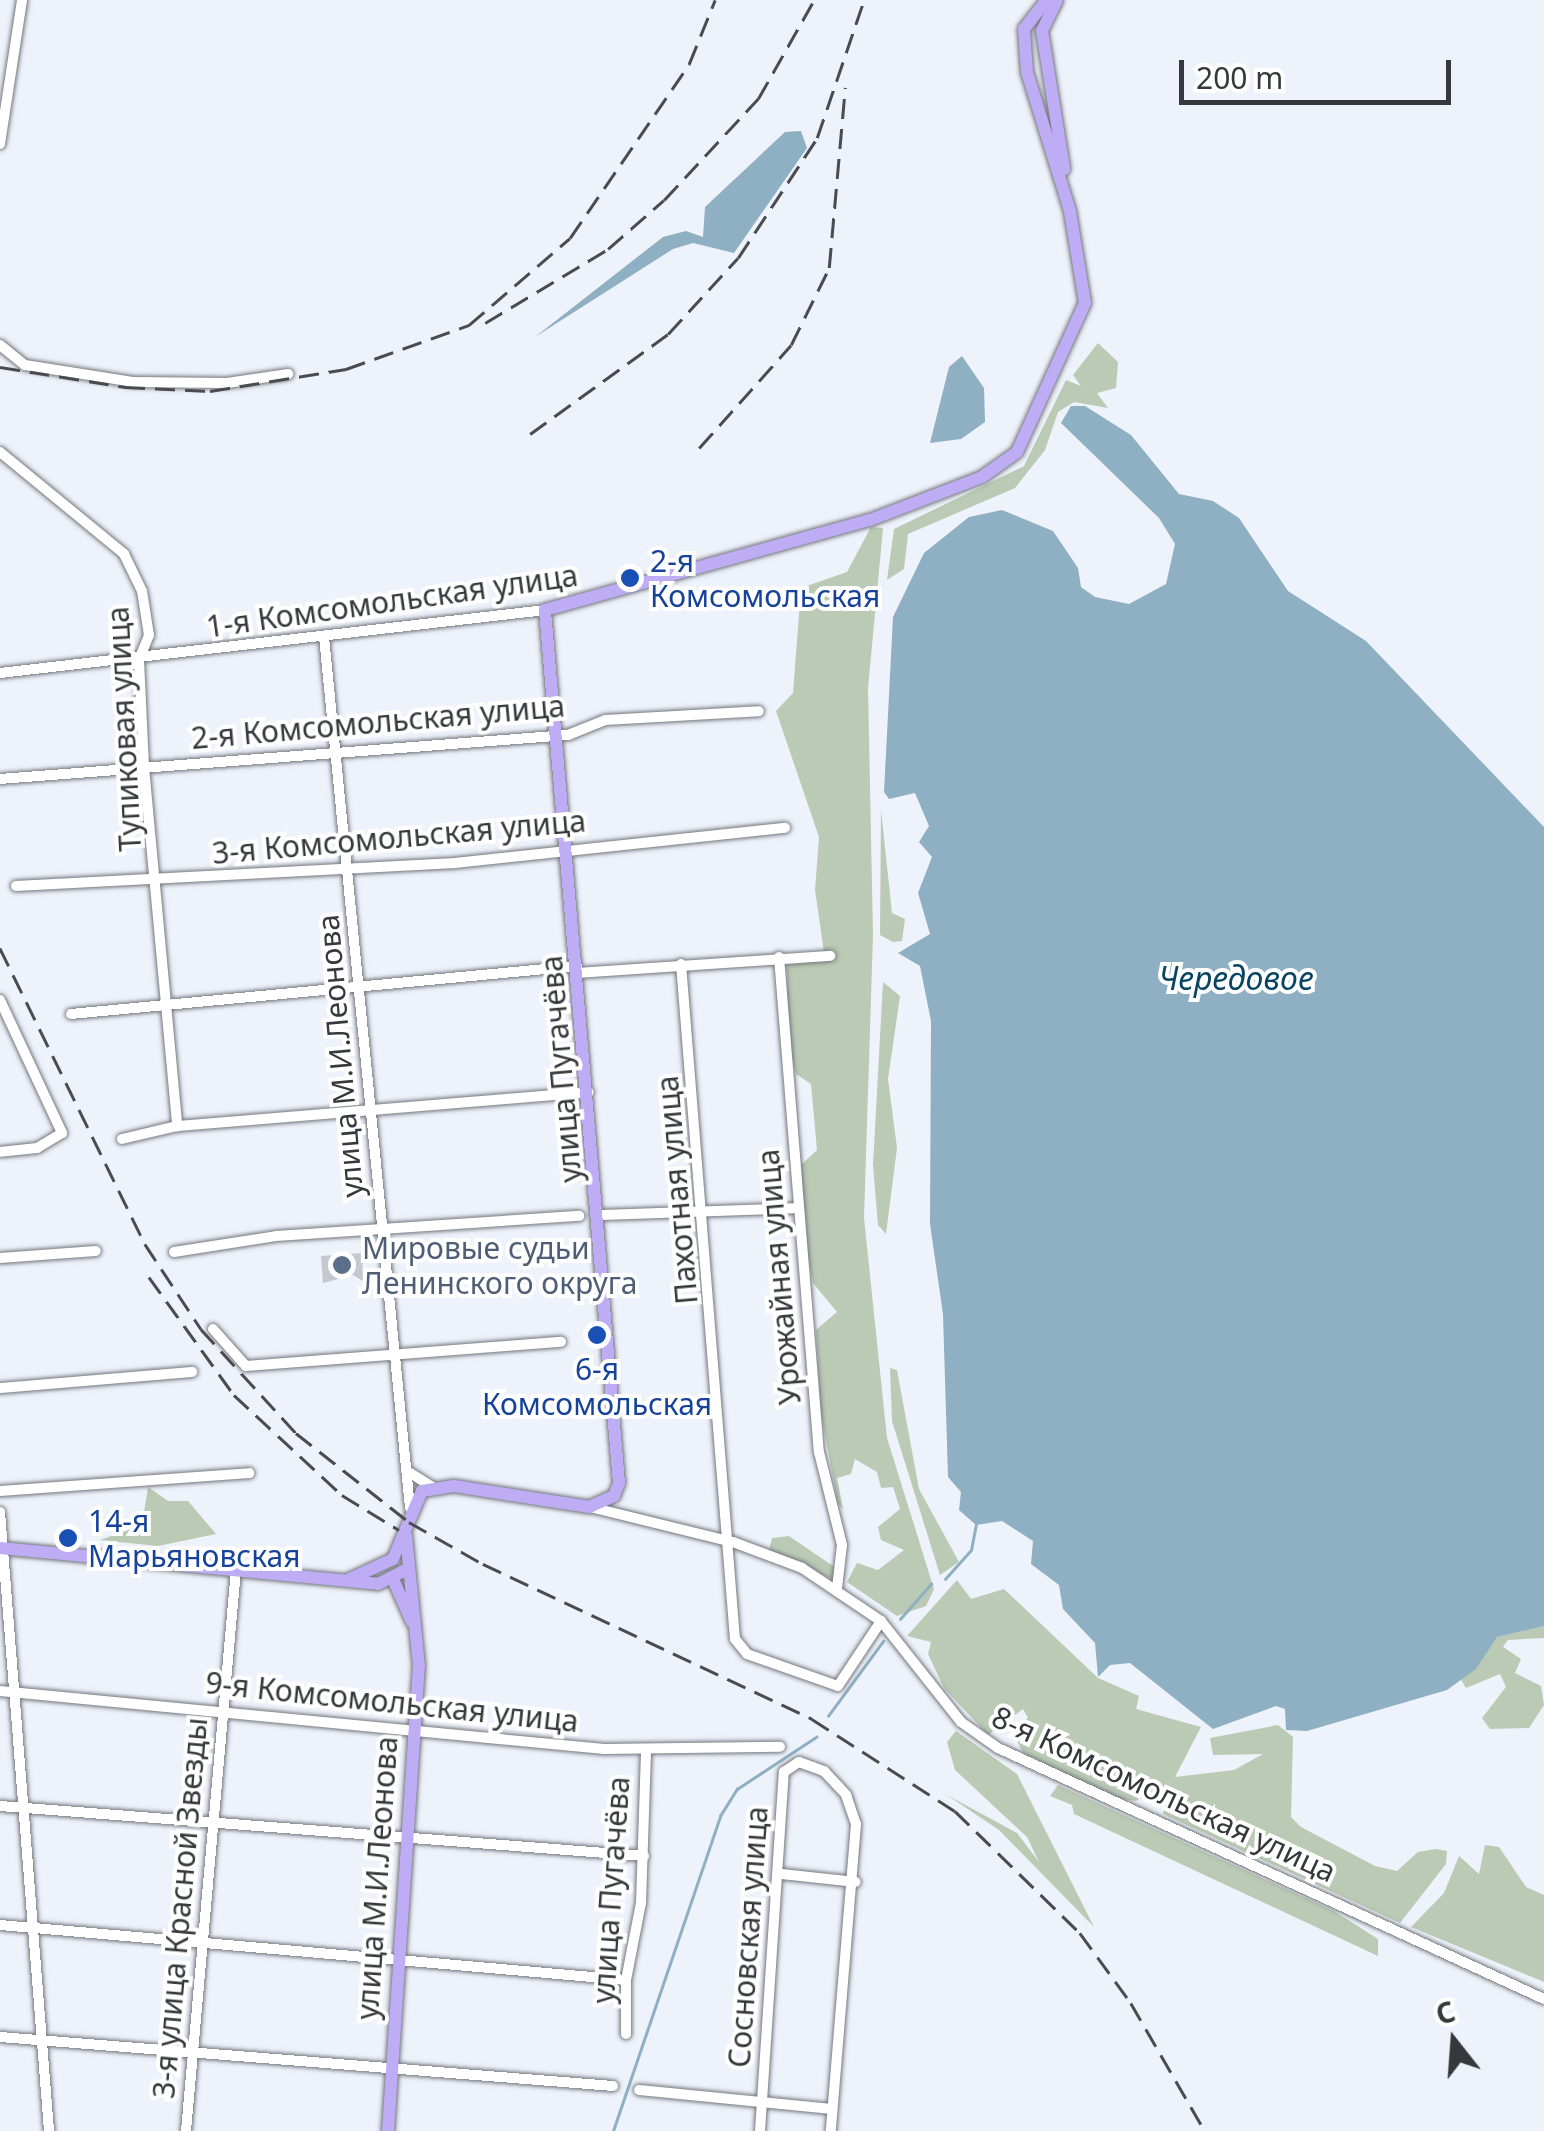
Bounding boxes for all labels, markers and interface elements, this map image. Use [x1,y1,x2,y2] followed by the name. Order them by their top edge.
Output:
[1184,40,1456,102] scale bar
[1196,57,1283,98] text: 200 m
[650,543,880,614] place label: 2-я Комсомольская
[204,557,580,645] street label: 1-я Комсомольская улица
[619,567,641,589] marker: 2-я Комсомольская
[100,606,148,852] street label: Тупиковая улица
[190,688,566,756] street label: 2-я Комсомольская улица
[211,803,587,871] street label: 3-я Комсомольская улица
[310,913,370,1199] street label: улица М.И.Леонова
[533,954,589,1184] street label: улица Пугачёва
[1158,959,1314,997] water label: Чередовое
[649,1074,705,1306] street label: Пахотная улица
[750,1148,808,1406] street label: Урожайная улица
[362,1230,638,1300] place label: Мировые судьи Ленинского округа
[331,1254,353,1276] marker: Мировые судьи Ленинского округа
[586,1324,608,1346] marker: 6-я Комсомольская
[482,1351,712,1422] place label: 6-я Комсомольская
[88,1503,300,1574] place label: 14-я Марьяновская
[57,1527,79,1549] marker: 14-я Марьяновская
[204,1664,580,1740] street label: 9-я Комсомольская улица
[986,1698,1342,1890] street label: 8-я Комсомольская улица
[145,1716,215,2100] street label: 3-я улица Красной Звезды
[349,1735,405,2021] street label: улица М.И.Леонова
[585,1775,637,2005] street label: улица Пугачёва
[721,1805,775,2069] street label: Сосновская улица
[1404,1991,1504,2091] north arrow
[1431,1992,1459,2033] text: С

